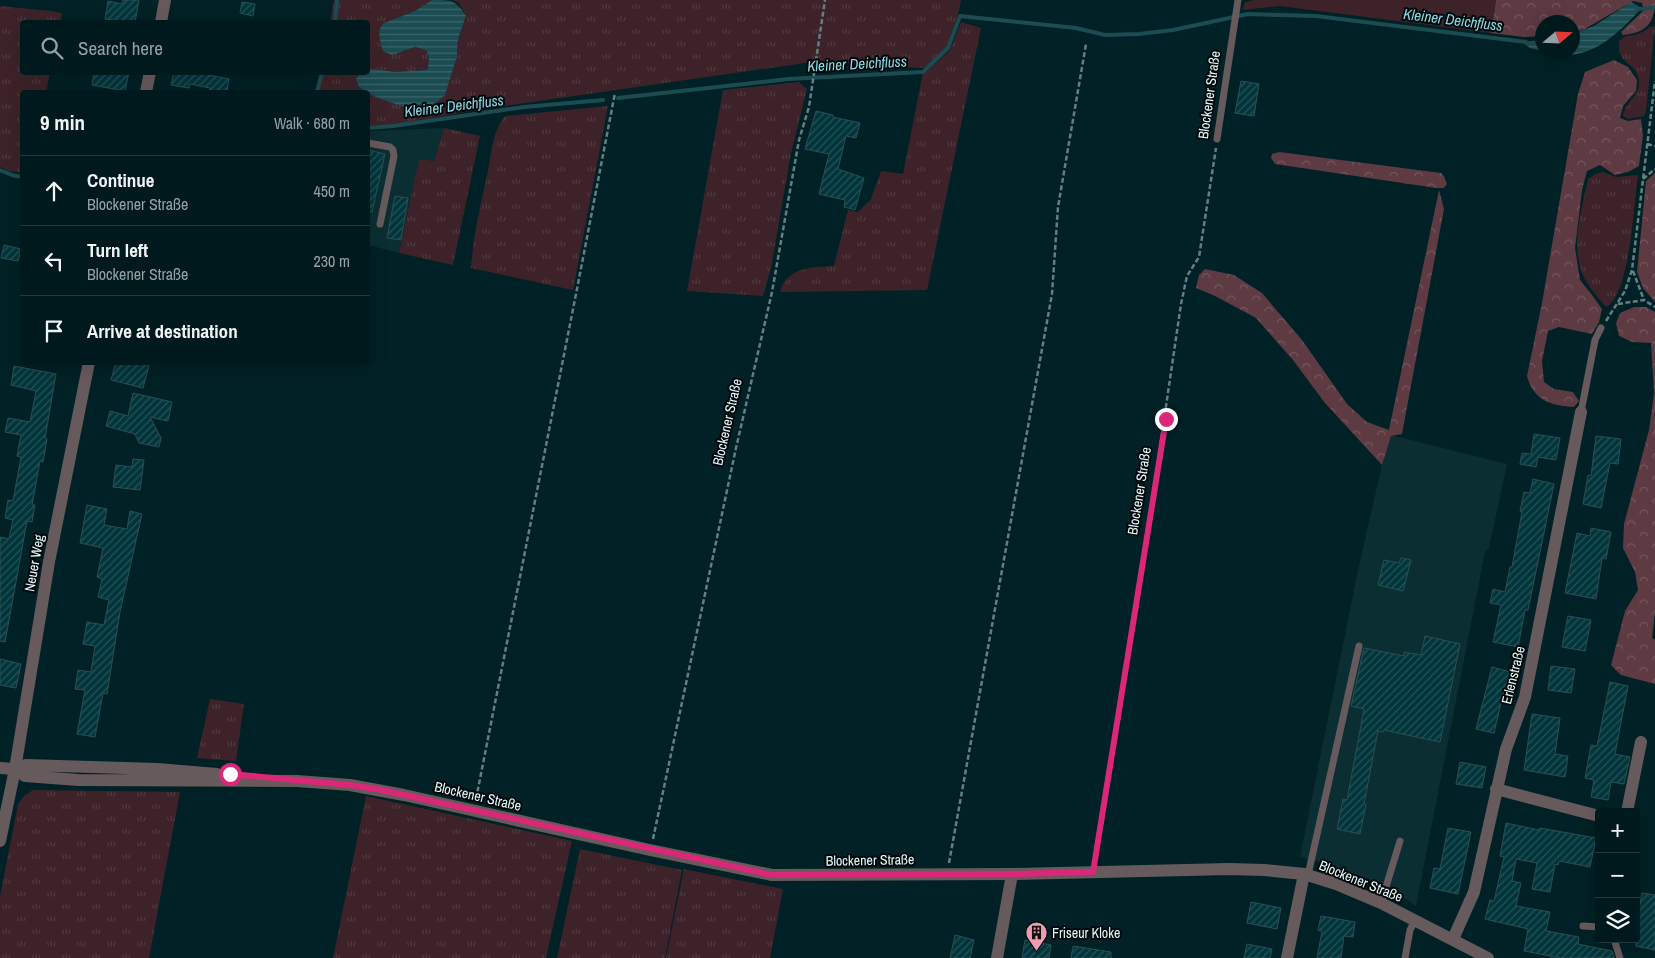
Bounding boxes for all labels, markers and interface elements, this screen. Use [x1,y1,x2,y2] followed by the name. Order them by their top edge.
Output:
[1402,3,1504,36] water label: Kleiner Deichfluss
[1535,15,1580,60] north arrow
[20,20,370,75] search box
[38,34,66,62] icon: search
[78,35,163,61] text: Search here
[807,50,907,77] water label: Kleiner Deichfluss
[1194,50,1224,140] street label: Blockener Straße
[403,89,505,122] water label: Kleiner Deichfluss
[40,108,85,137] text: 9 min
[274,112,350,134] text: Walk · 680 m
[87,167,155,193] text: Continue
[40,177,68,205] icon: ahead
[314,180,350,202] text: 450 m
[87,193,188,215] text: Blockener Straße
[87,237,148,263] text: Turn left
[40,247,68,275] icon: left
[314,250,350,272] text: 230 m
[87,263,188,285] text: Blockener Straße
[40,317,68,345] icon: arrive
[87,318,238,344] text: Arrive at destination
[708,377,746,467] street label: Blockener Straße
[1155,408,1178,431] route end
[1123,446,1155,536] street label: Blockener Straße
[20,532,48,593] street label: Neuer Weg
[1497,644,1529,706] street label: Erlenstraße
[219,763,242,786] route start
[433,777,523,815] street label: Blockener Straße
[1595,808,1640,943] map controls
[1595,808,1640,853] button: +
[825,850,915,870] street label: Blockener Straße
[1595,853,1640,898] button: −
[1317,856,1405,906] street label: Blockener Straße
[1595,898,1640,943] button: layers
[1024,921,1048,952] building icon: Friseur Kloke
[1052,924,1120,942] place label: Friseur Kloke

